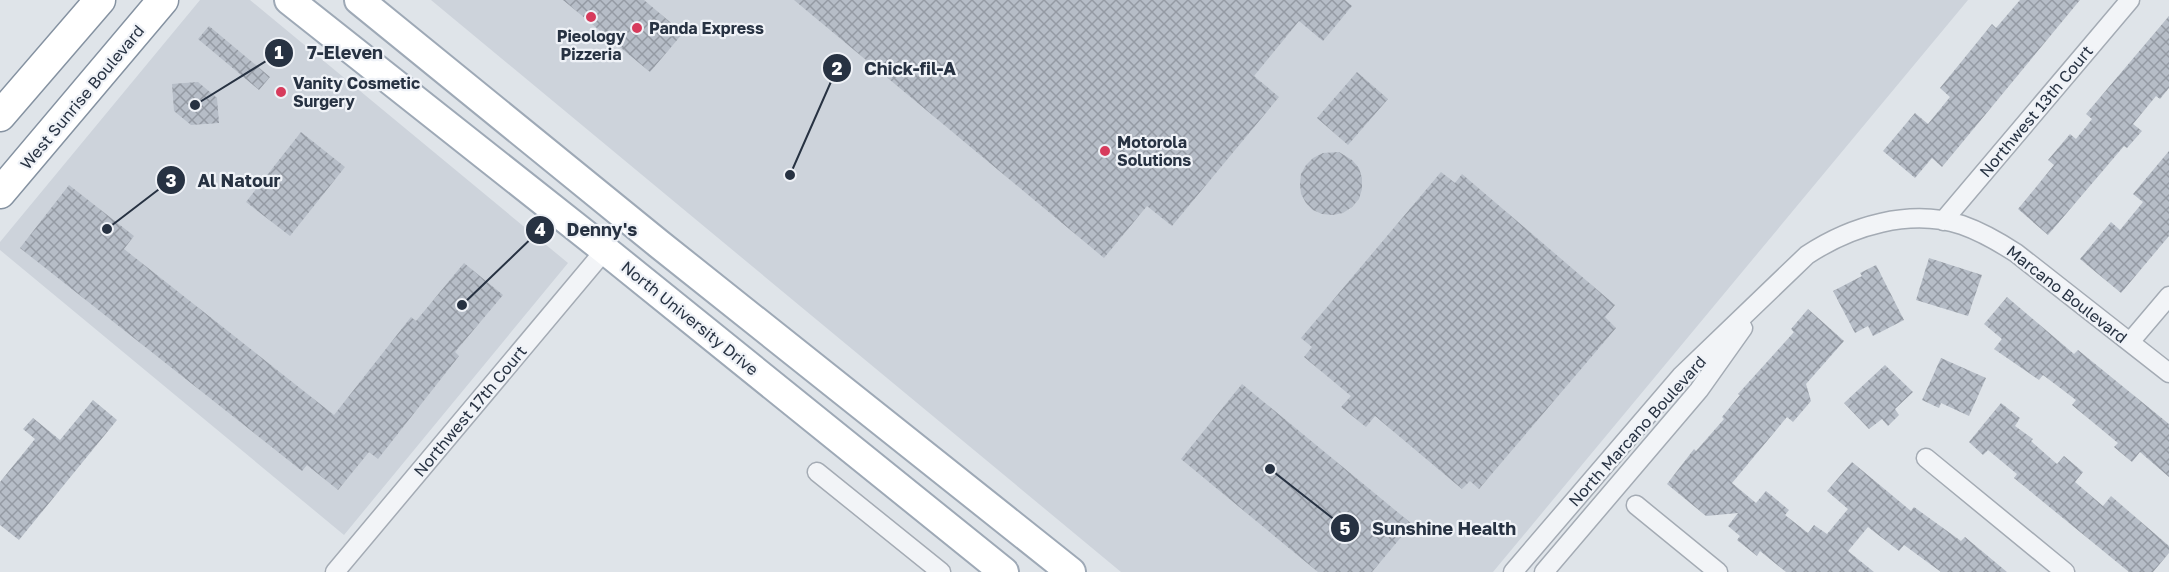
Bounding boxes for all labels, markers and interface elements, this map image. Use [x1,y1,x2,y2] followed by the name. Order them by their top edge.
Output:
[584,10,598,24] marker: Pieology Pizzeria
[649,18,764,38] place label: Panda Express
[16,21,148,173] street label: West Sunrise Boulevard
[630,21,644,35] marker: Panda Express
[557,26,626,64] place label: Pieology Pizzeria
[264,35,395,71] callout: 7-Eleven
[274,41,284,63] text: 1
[307,41,383,63] text: 7-Eleven
[1975,41,2097,181] street label: Northwest 13th Court
[822,50,968,86] callout: Chick-fil-A
[832,57,843,79] text: 2
[864,57,956,79] text: Chick-fil-A
[293,73,420,111] place label: Vanity Cosmetic Surgery
[274,85,288,99] marker: Vanity Cosmetic Surgery
[1117,132,1191,170] place label: Motorola Solutions
[1098,144,1112,158] marker: Motorola Solutions
[156,162,293,198] callout: Al Natour
[166,169,177,191] text: 3
[198,169,280,191] text: Al Natour
[525,212,650,248] callout: Denny's
[534,218,546,240] text: 4
[567,218,637,240] text: Denny's
[2003,241,2131,347] street label: Marcano Boulevard
[617,257,763,379] street label: North University Drive
[409,341,531,481] street label: Northwest 17th Court
[1564,351,1710,511] street label: North Marcano Boulevard
[1330,510,1528,546] callout: Sunshine Health
[1340,517,1351,539] text: 5
[1372,517,1516,539] text: Sunshine Health

